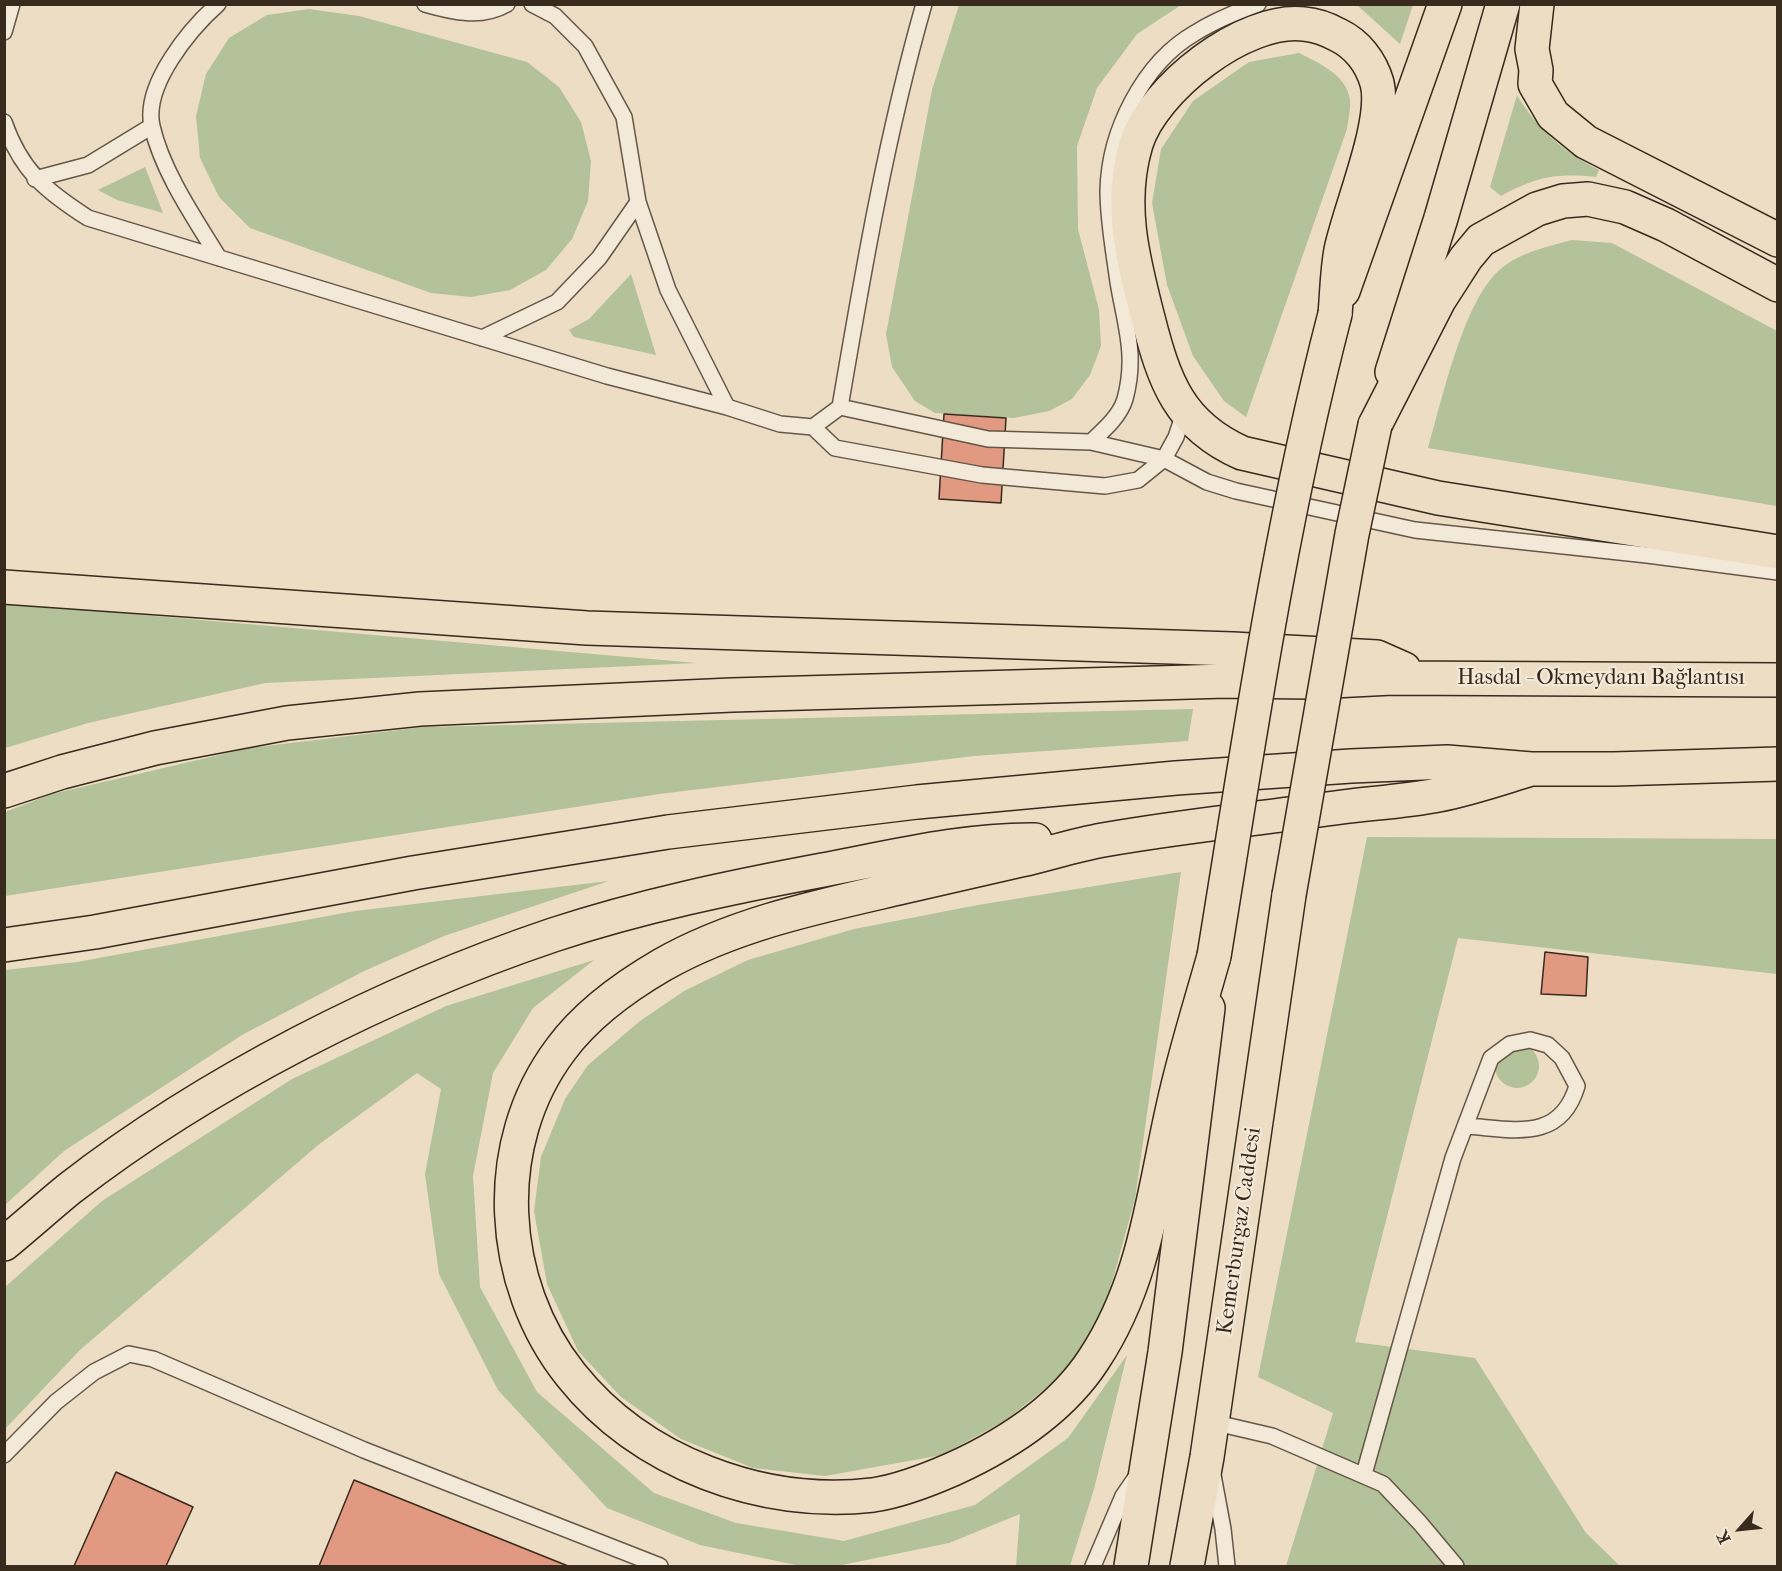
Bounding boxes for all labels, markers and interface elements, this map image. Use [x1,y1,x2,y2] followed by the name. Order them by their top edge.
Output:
[1457,666,1745,692] street label: Hasdal - Okmeydanı Bağlantısı
[1212,1126,1268,1336] street label: Kemerburgaz Caddesi
[1710,1499,1770,1559] north arrow
[1712,1528,1735,1547] text: K

